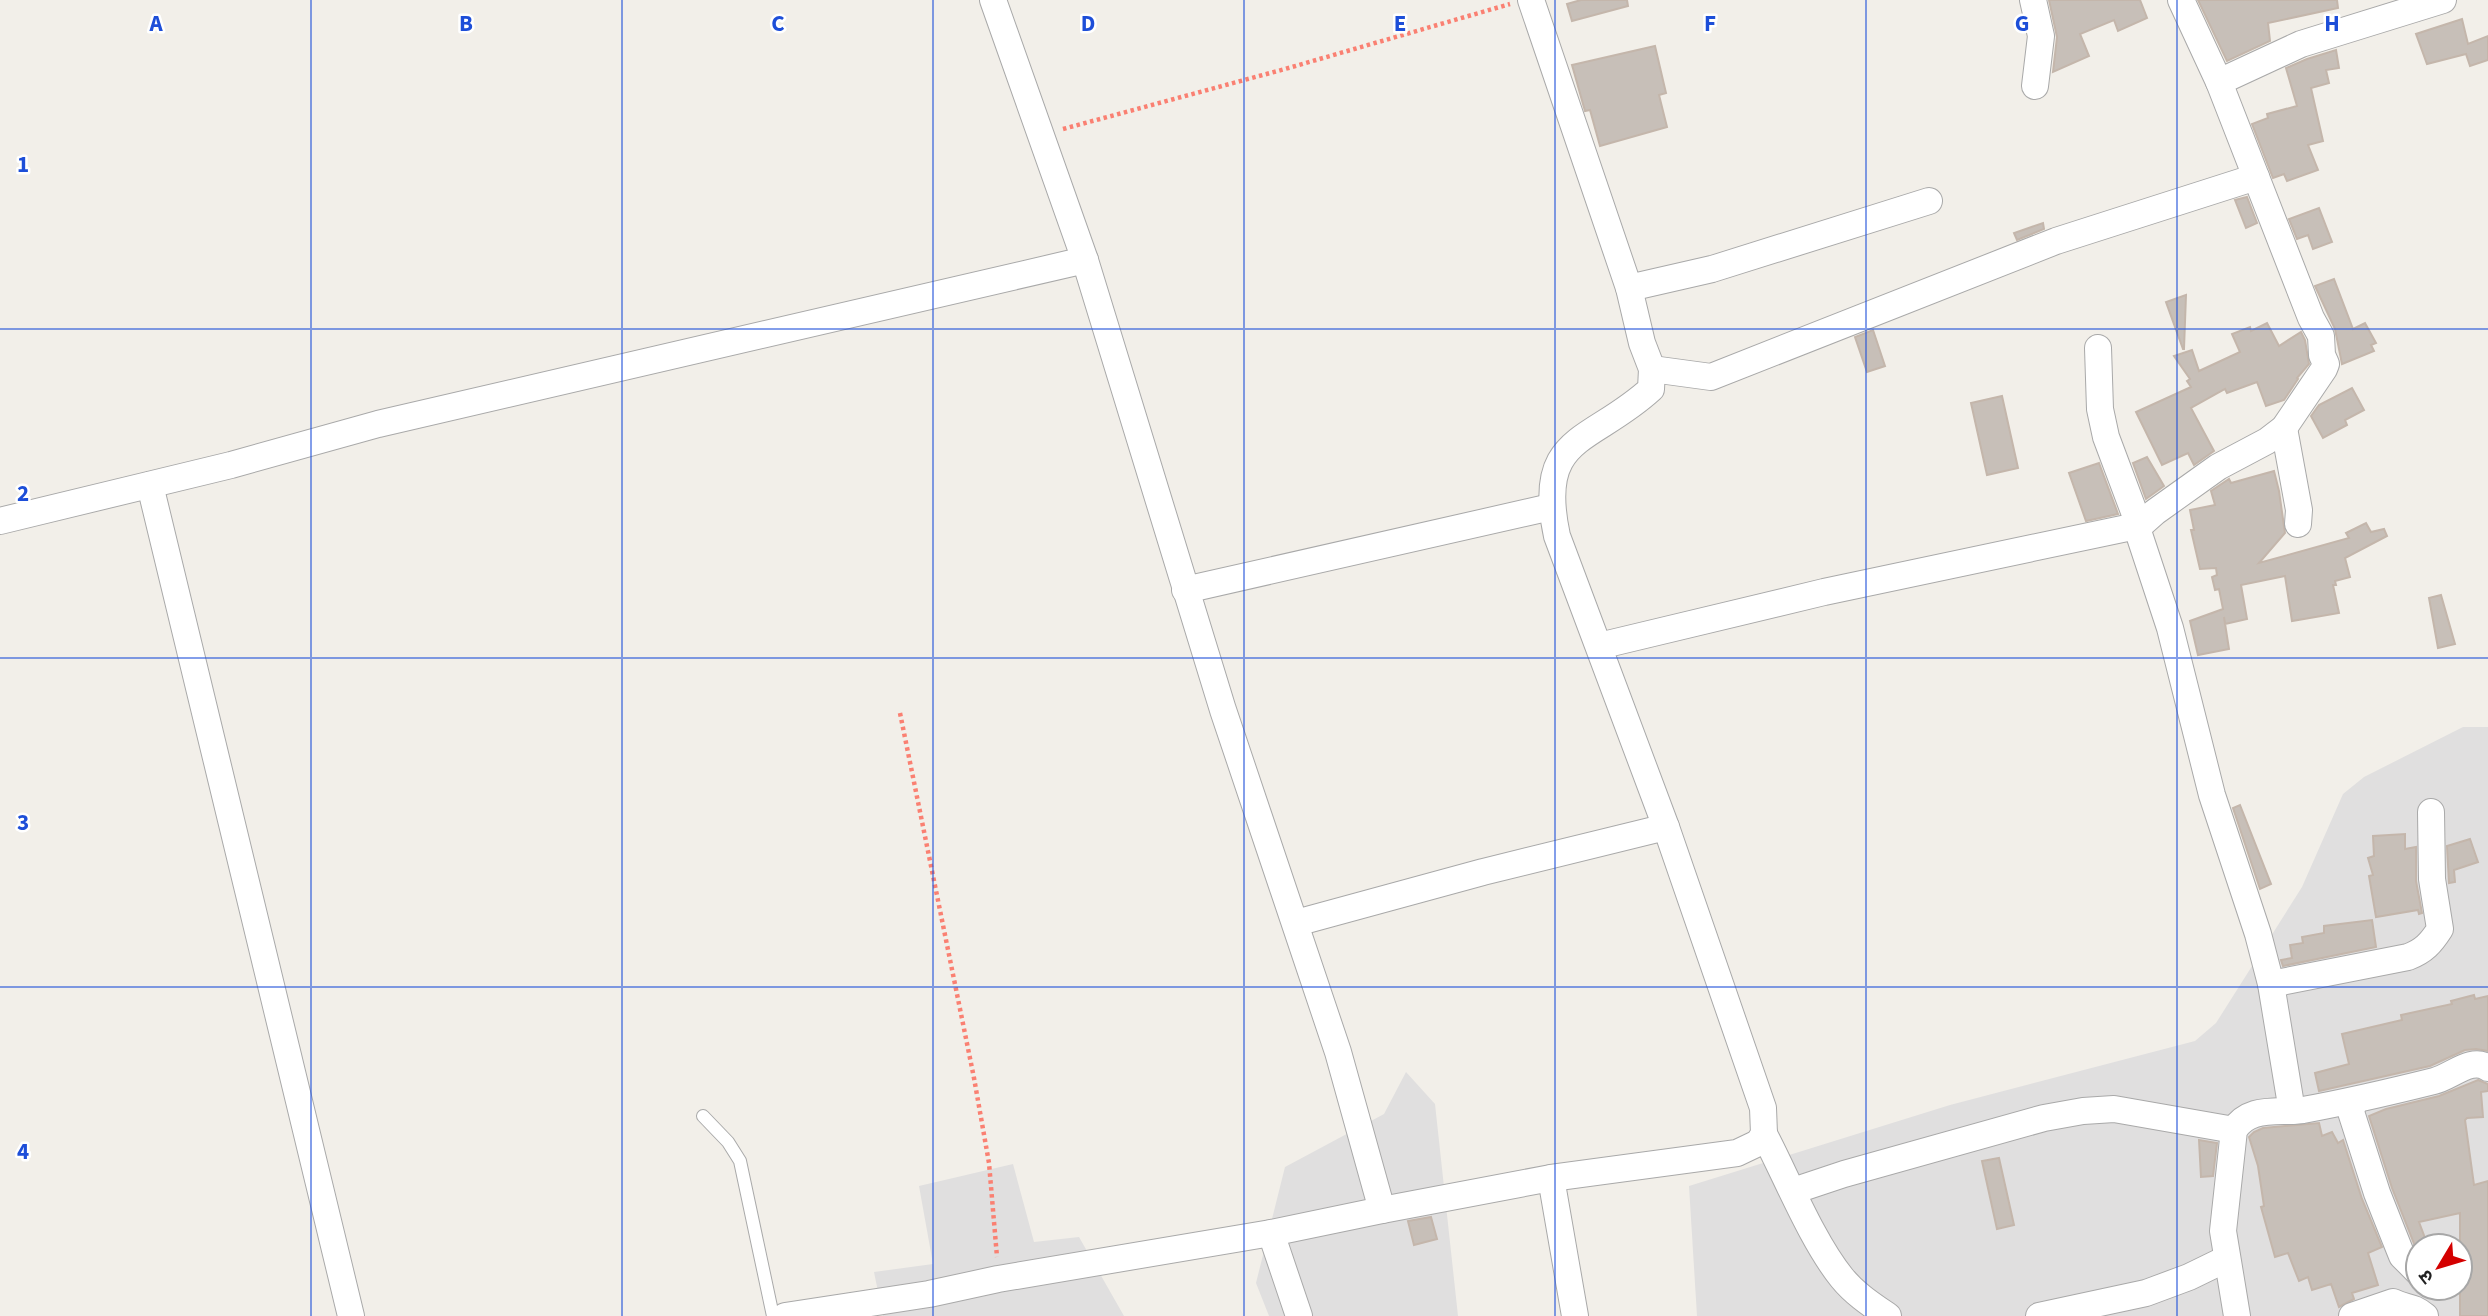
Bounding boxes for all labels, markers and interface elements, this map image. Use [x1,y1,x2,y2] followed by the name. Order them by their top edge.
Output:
[148,7,163,40] text: A
[459,7,473,40] text: B
[771,7,785,40] text: C
[1081,7,1095,40] text: D
[1394,7,1406,40] text: E
[1704,7,1716,40] text: F
[2015,7,2029,40] text: G
[2324,7,2340,40] text: H
[17,148,29,181] text: 1
[17,477,29,510] text: 2
[17,806,29,839] text: 3
[17,1135,29,1168] text: 4
[2404,1232,2474,1302] north arrow
[2412,1263,2441,1289] text: उ

